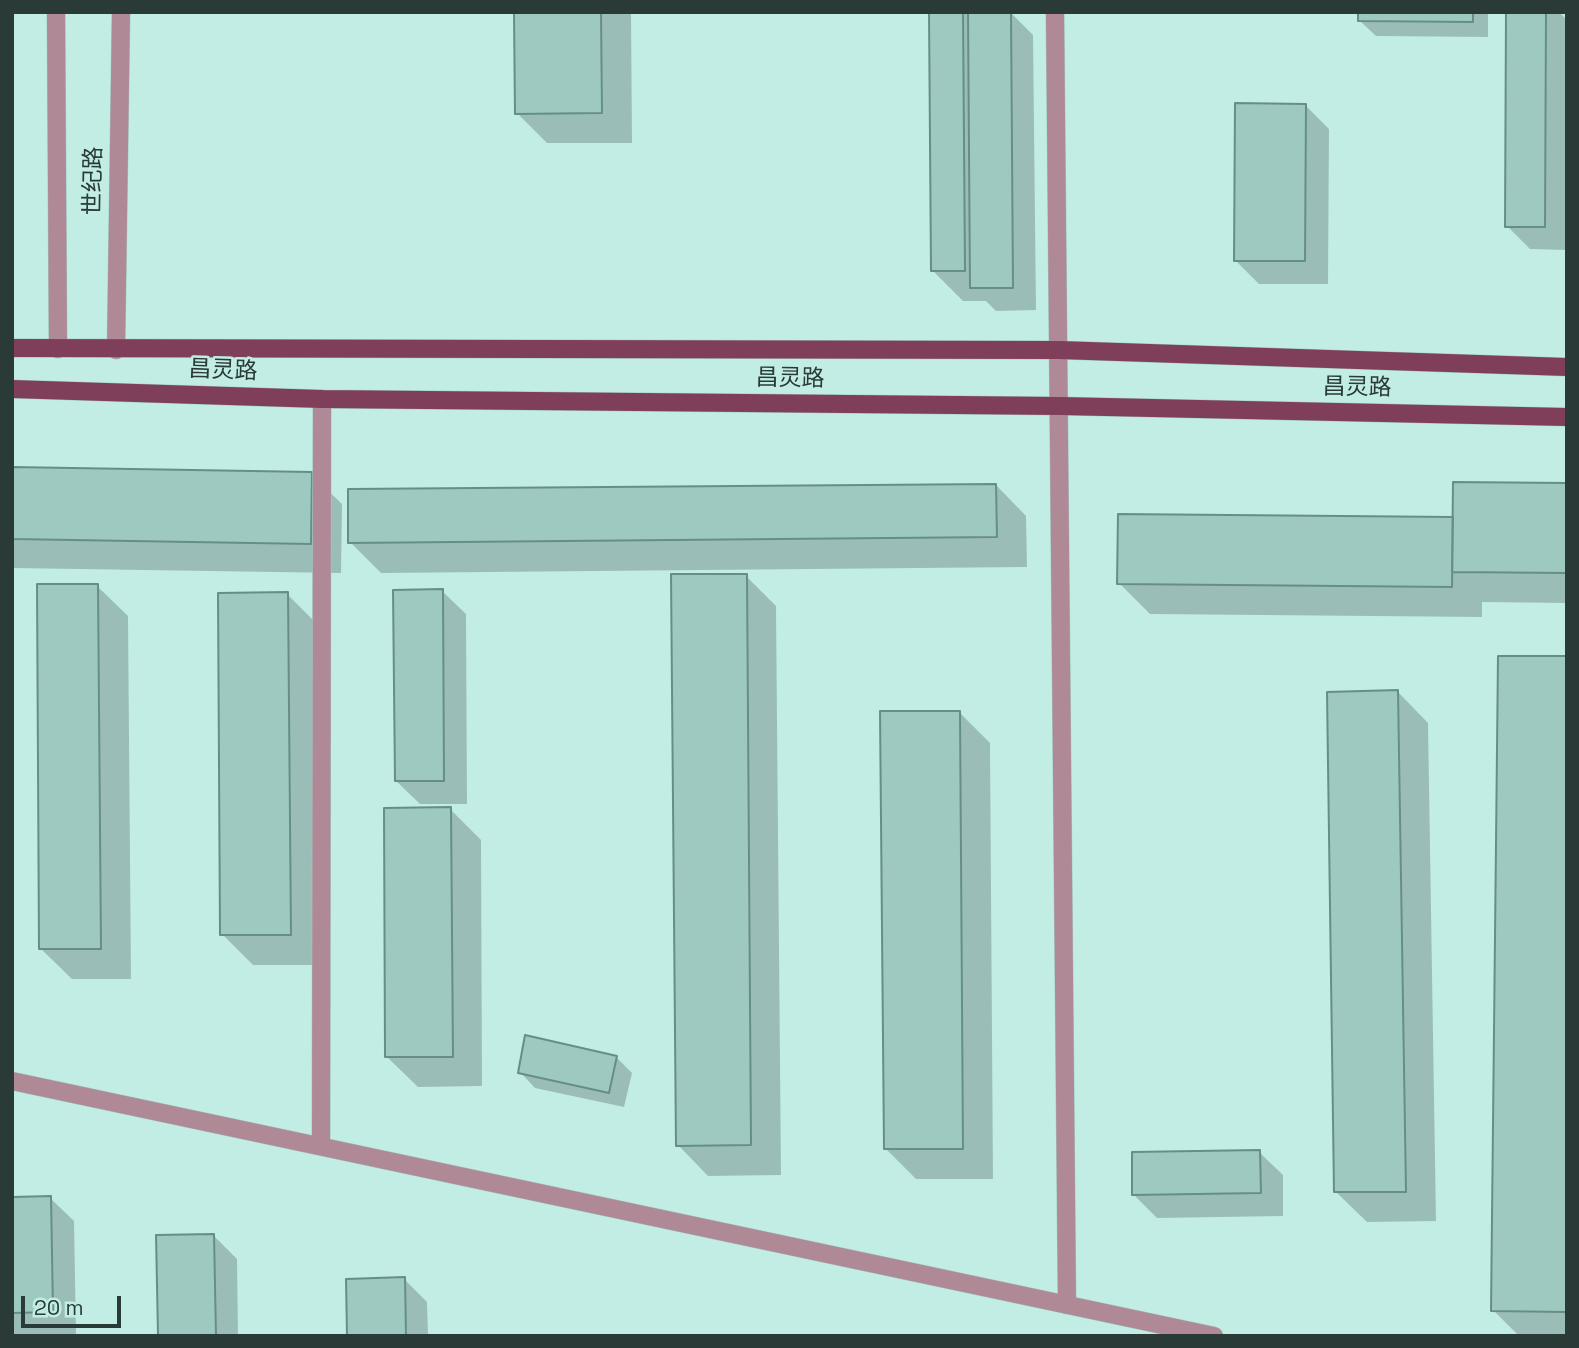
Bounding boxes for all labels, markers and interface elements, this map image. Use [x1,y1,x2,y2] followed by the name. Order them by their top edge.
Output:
[80,146,108,216] street label: 世纪路
[188,356,258,386] street label: 昌灵路
[755,365,825,393] street label: 昌灵路
[1322,374,1392,402] street label: 昌灵路
[24,1282,124,1326] scale bar
[34,1294,84,1321] text: 20 m

